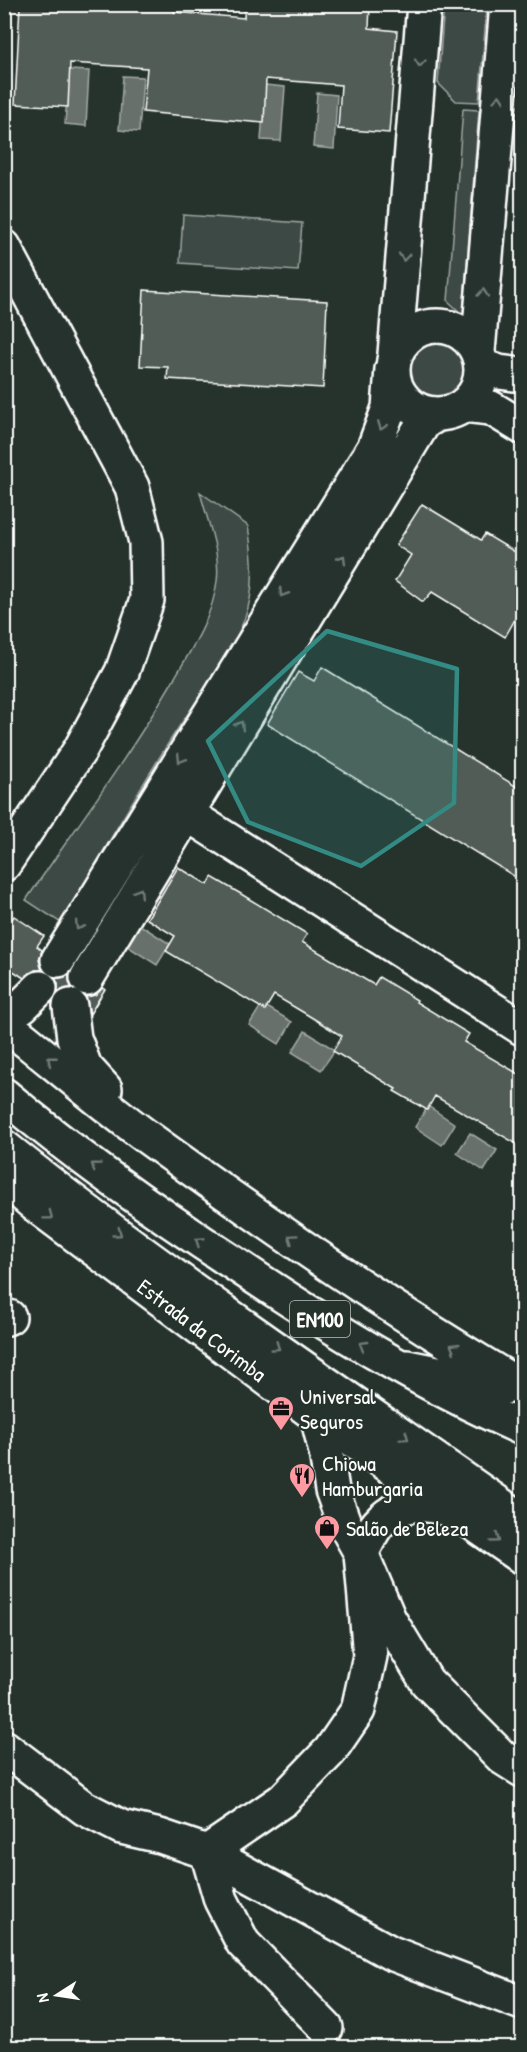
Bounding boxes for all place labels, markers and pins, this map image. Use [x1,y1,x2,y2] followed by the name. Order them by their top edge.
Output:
[300,1381,376,1436] place label: Universal Seguros
[266,1394,296,1432] office icon: Universal Seguros
[322,1448,423,1503] place label: Chiowa Hamburgaria
[287,1461,317,1499] restaurant icon: Chiowa Hamburgaria
[312,1513,342,1551] shop icon: Salão de Beleza
[346,1513,468,1543] place label: Salão de Beleza

